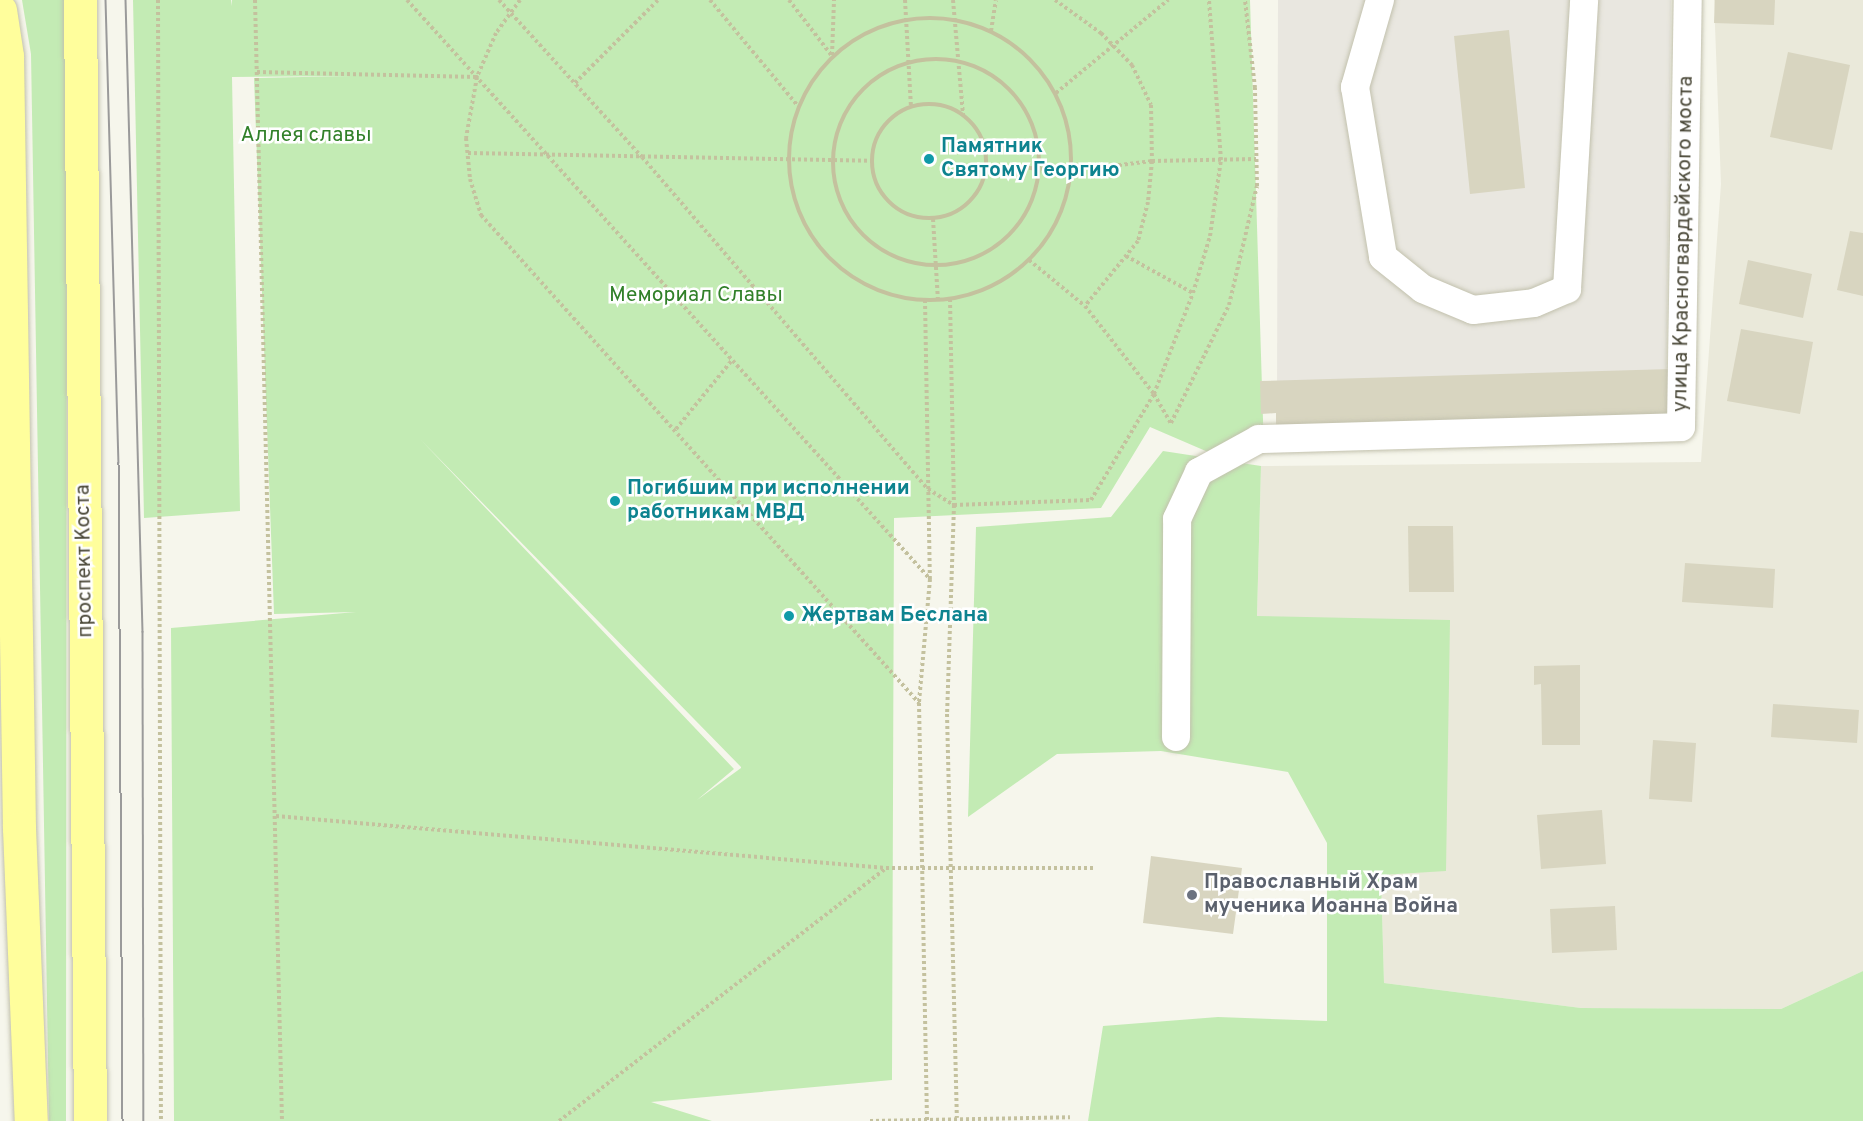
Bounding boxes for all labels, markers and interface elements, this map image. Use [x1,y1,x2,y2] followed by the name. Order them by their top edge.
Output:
[1668,76,1700,412] street label: улица Красногвардейского моста
[240,123,372,149] park label: Аллея славы
[941,134,1120,184] place label: Памятник Святому Георгию
[922,152,936,166] marker: Памятник Святому Георгию
[609,283,783,309] park label: Мемориал Славы
[627,476,910,526] place label: Погибшим при исполнении работникам МВД
[71,484,99,638] street label: проспект Коста
[608,494,622,508] marker: Погибшим при исполнении работникам МВД
[801,603,988,629] place label: Жертвам Беслана
[782,609,796,623] marker: Жертвам Беслана
[1204,870,1458,920] place label: Православный Храм мученика Иоанна Война
[1185,888,1199,902] marker: Православный Храм мученика Иоанна Война

